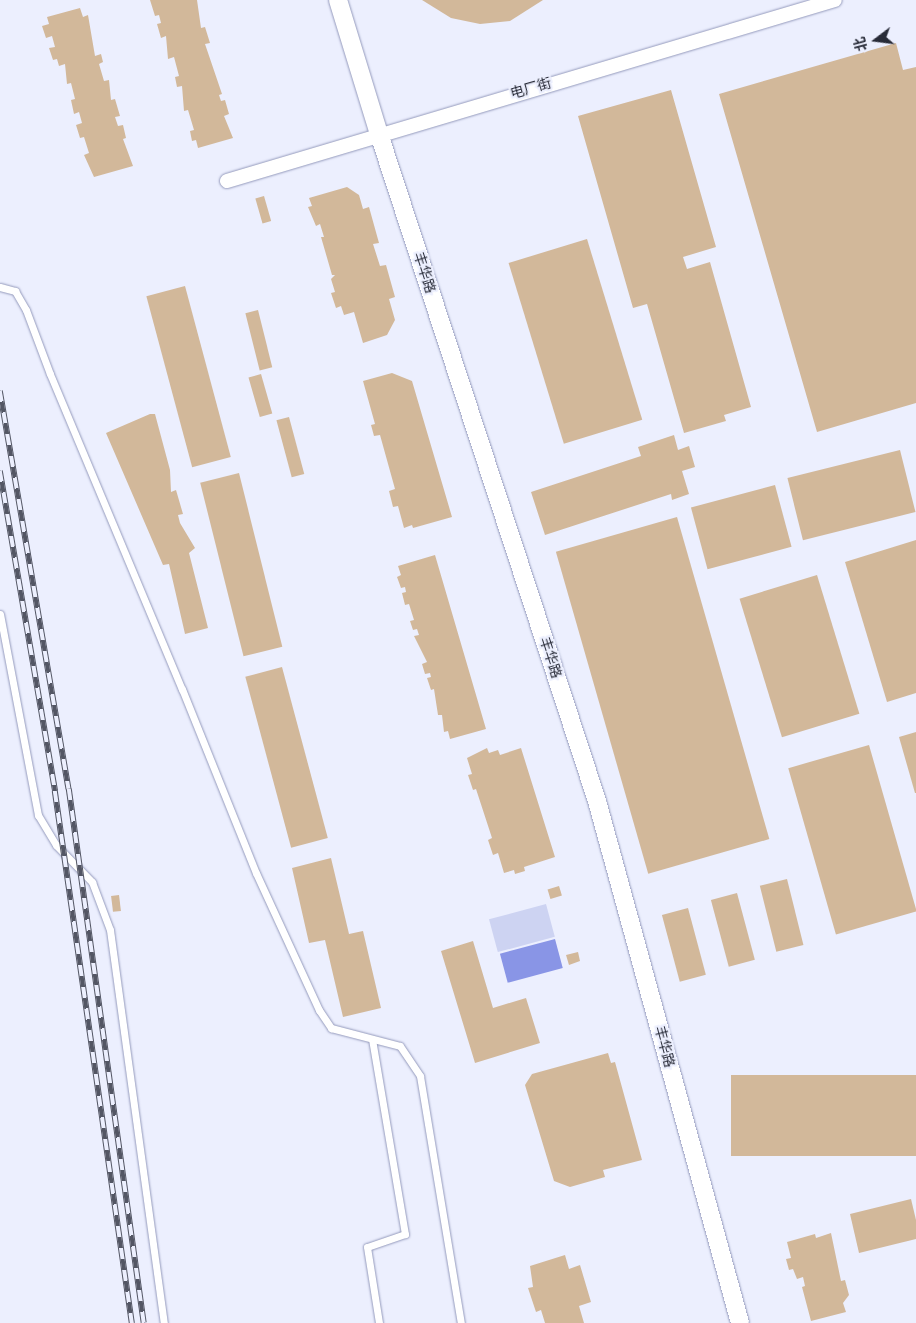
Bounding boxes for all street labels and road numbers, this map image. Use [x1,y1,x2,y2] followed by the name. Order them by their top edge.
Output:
[508,75,554,103] street label: 电厂街
[410,250,438,296] street label: 丰华路
[536,635,564,681] street label: 丰华路
[650,1025,678,1069] street label: 丰华路

